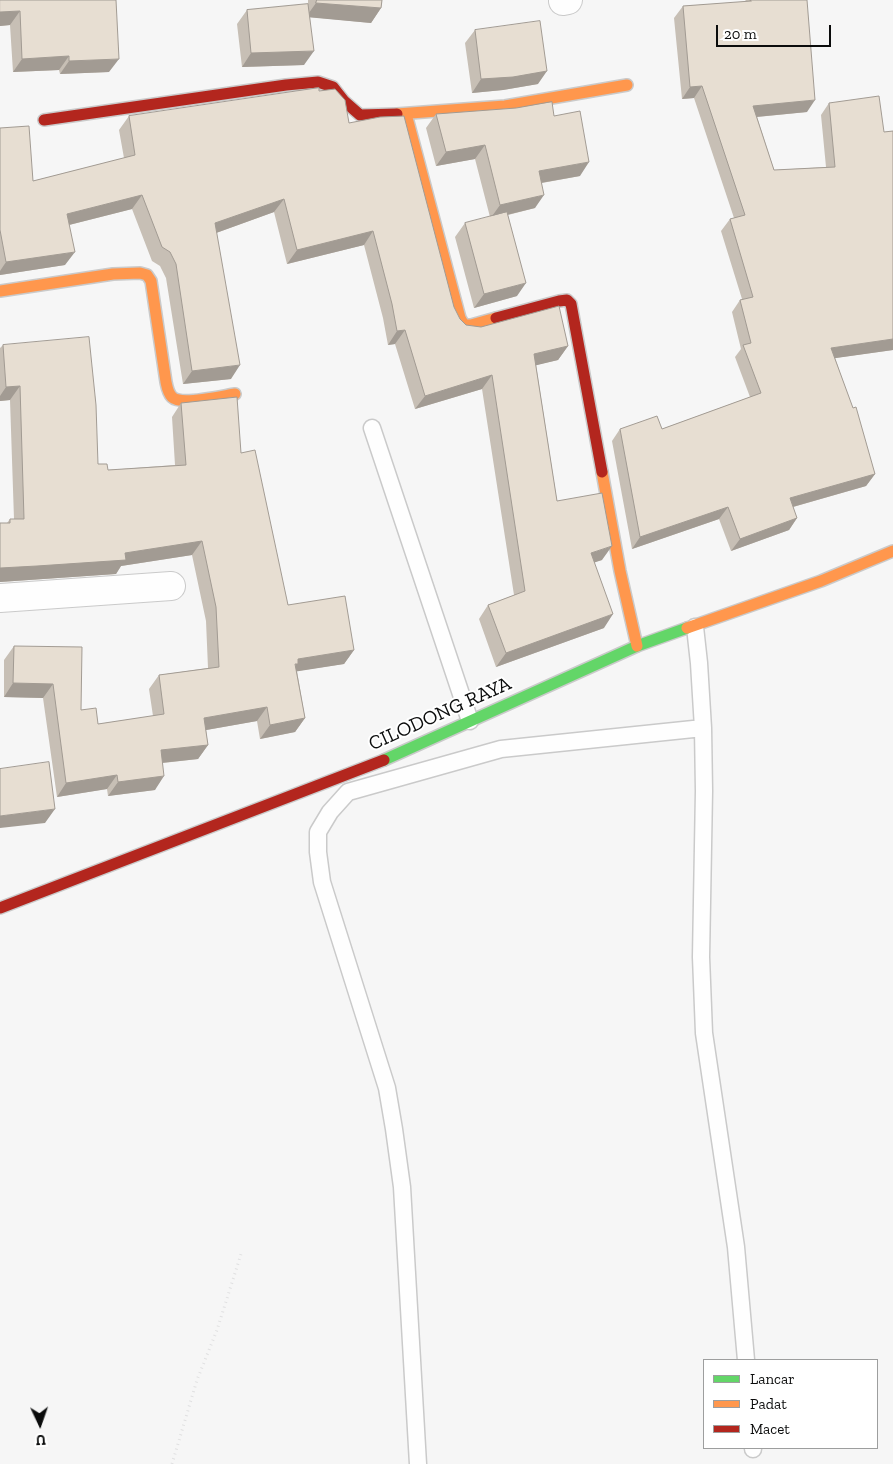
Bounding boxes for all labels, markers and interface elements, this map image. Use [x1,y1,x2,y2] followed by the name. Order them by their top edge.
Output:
[718,15,833,47] scale bar
[724,25,757,43] text: 20 m
[365,672,515,756] street label: CILODONG RAYA
[703,1359,878,1449] legend
[750,1370,795,1388] text: Lancar
[750,1395,787,1413] text: Padat
[15,1399,65,1449] north arrow
[750,1420,790,1438] text: Macet
[35,1431,46,1448] text: U

